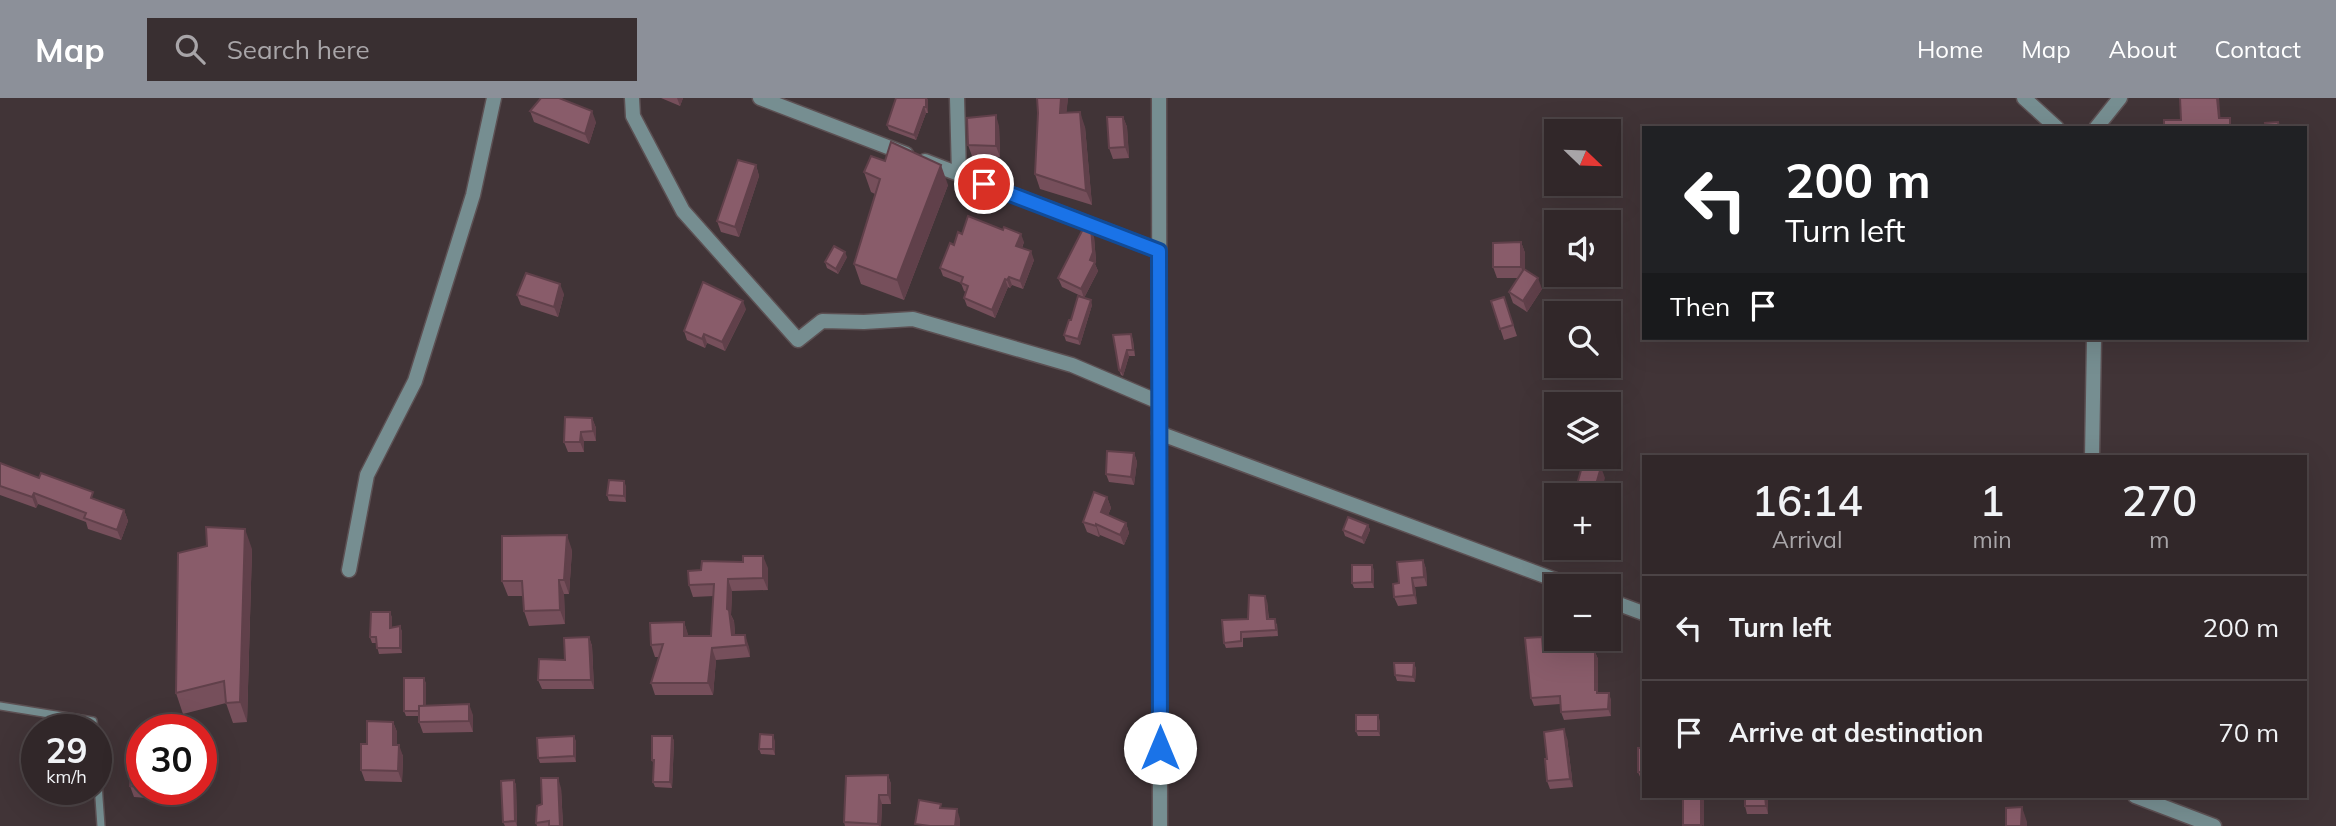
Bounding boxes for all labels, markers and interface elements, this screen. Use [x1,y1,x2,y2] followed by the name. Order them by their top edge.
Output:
[147,18,637,81] search box
[35,29,105,70] text: Map
[171,30,209,68] icon: search
[227,33,370,66] text: Search here
[1917,34,1983,64] text: Home
[2021,34,2071,64] text: Map
[2109,34,2177,64] text: About
[2215,34,2301,64] text: Contact
[1544,119,1620,196] north arrow
[1544,119,1621,651] map controls
[1785,149,1931,210] text: 200 m
[954,154,1014,214] pin
[1670,154,1761,245] icon: left
[965,165,1003,203] icon: arrive
[1544,210,1621,287] button: sound
[1785,210,1905,250] text: Turn left
[1744,287,1782,325] icon: arrive
[1670,290,1730,323] text: Then
[1544,301,1621,378] button: search
[1544,392,1621,469] button: layers
[1752,474,1863,527] text: 16:14
[1979,474,2005,527] text: 1
[2122,474,2197,527] text: 270
[1544,483,1621,560] button: +
[1772,525,1842,554] text: Arrival
[1972,525,2012,554] text: min
[2149,525,2169,554] text: m
[1544,574,1621,651] button: −
[1670,609,1708,647] icon: left
[1729,611,1831,644] text: Turn left
[2203,611,2279,644] text: 200 m
[1123,711,1197,785] position arrow
[126,714,217,805] speed limit sign: 30
[1670,714,1708,752] icon: arrive
[1729,716,1984,749] text: Arrive at destination
[2218,716,2279,749] text: 70 m
[45,728,88,772] text: 29
[46,765,87,788] text: km/h

